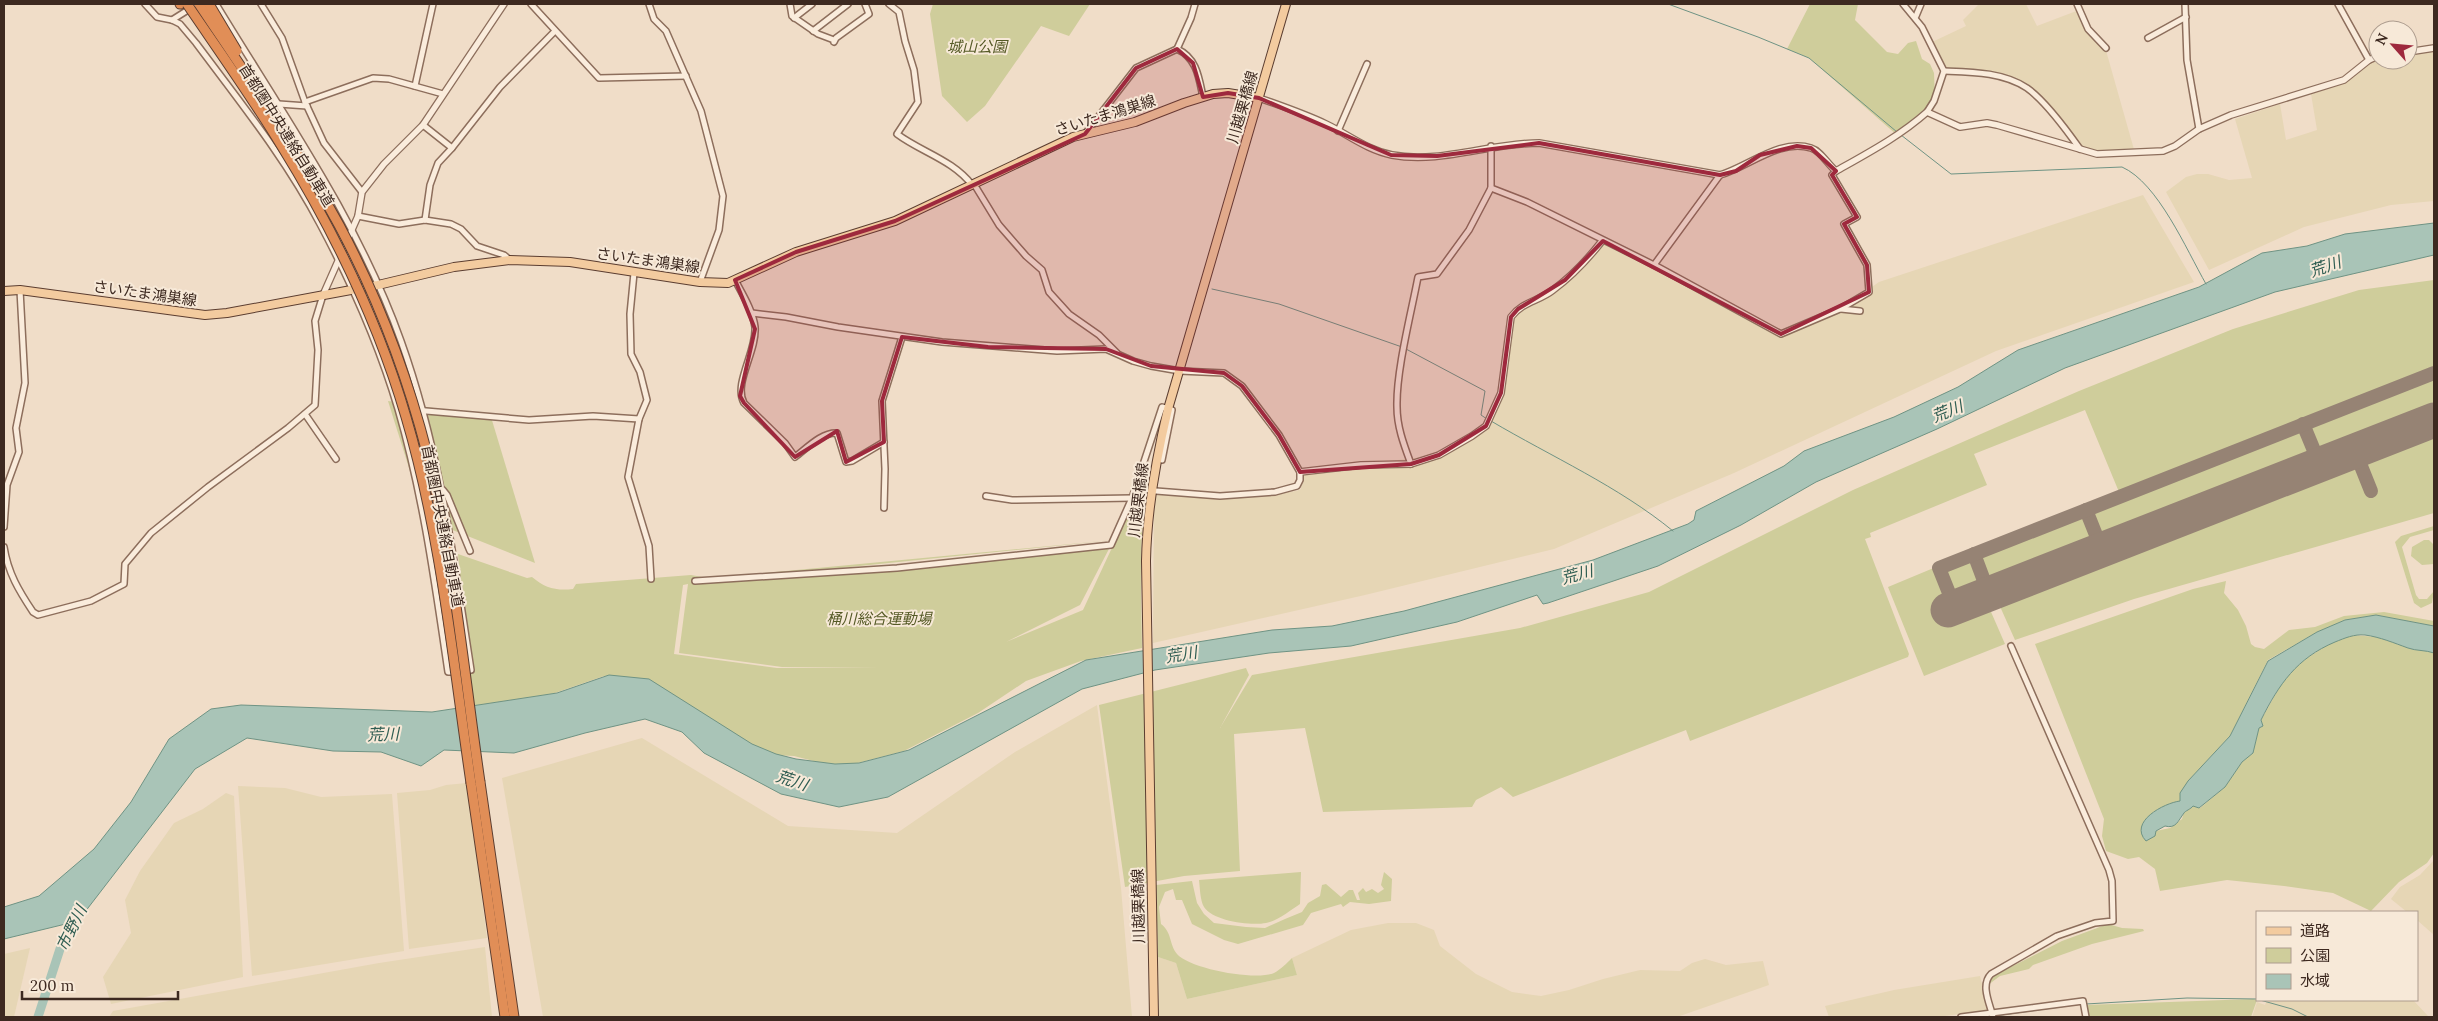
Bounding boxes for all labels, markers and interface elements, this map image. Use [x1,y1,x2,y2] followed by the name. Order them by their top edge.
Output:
[2368,20,2418,70] north arrow
[2371,30,2392,48] text: N
[947,37,1009,56] park label: 城山公園
[235,60,339,210] street label: 首都圏中央連絡自動車道
[1223,68,1261,146] street label: 川越栗橋線
[1052,91,1158,139] street label: さいたま鴻巣線
[595,243,701,277] street label: さいたま鴻巣線
[2307,251,2345,281] water label: 荒川
[92,276,198,310] street label: さいたま鴻巣線
[1928,395,1967,426] water label: 荒川
[418,443,468,609] street label: 首都圏中央連絡自動車道
[1124,462,1152,538] street label: 川越栗橋線
[1559,560,1597,588] water label: 荒川
[826,609,933,628] park label: 桶川総合運動場
[1164,641,1200,666] water label: 荒川
[367,723,401,745] water label: 荒川
[774,766,812,795] water label: 荒川
[1128,868,1148,944] street label: 川越栗橋線
[51,900,91,954] water label: 市野川
[2256,911,2418,1001] legend
[2300,921,2330,940] text: 道路
[2300,946,2330,965] text: 公園
[22,968,179,1000] scale bar
[2300,971,2330,990] text: 水域
[30,976,74,995] text: 200 m

